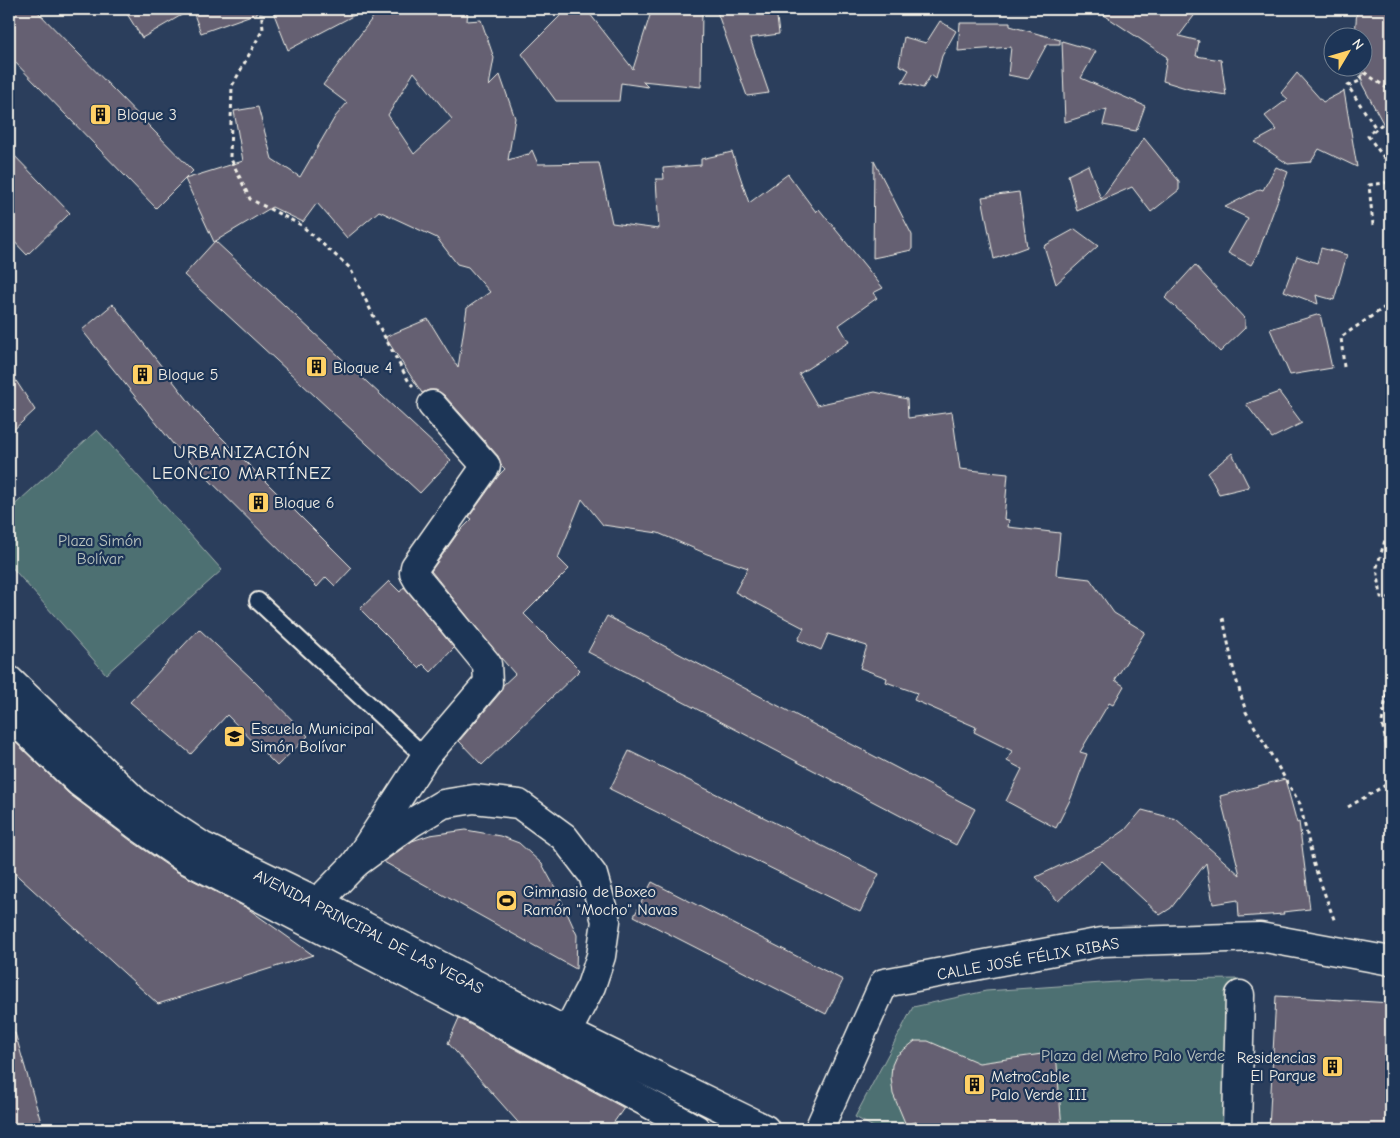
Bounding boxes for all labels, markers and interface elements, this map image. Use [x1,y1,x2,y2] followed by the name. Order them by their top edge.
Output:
[1322,28,1372,78] north arrow
[1348,35,1367,53] text: N
[89,102,113,126] building icon: Bloque 3
[117,106,177,124] place label: Bloque 3
[305,355,329,379] building icon: Bloque 4
[333,359,392,377] place label: Bloque 4
[130,362,154,386] building icon: Bloque 5
[158,366,218,384] place label: Bloque 5
[152,441,332,484] district label: URBANIZACIÓN LEONCIO MARTÍNEZ
[246,490,270,514] building icon: Bloque 6
[274,494,334,512] place label: Bloque 6
[58,532,142,568] park label: Plaza Simón Bolívar
[251,720,374,756] place label: Escuela Municipal Simón Bolívar
[223,725,247,749] school or university icon: Escuela Municipal Simón Bolívar
[251,866,486,998] street label: AVENIDA PRINCIPAL DE LAS VEGAS
[523,883,678,919] place label: Gimnasio de Boxeo Ramón "Mocho" Navas
[495,888,519,912] sports icon: Gimnasio de Boxeo Ramón "Mocho" Navas
[935,933,1121,984] street label: CALLE JOSÉ FÉLIX RIBAS
[1041,1047,1225,1065] park label: Plaza del Metro Palo Verde
[1237,1049,1316,1085] place label: Residencias El Parque
[1320,1054,1344,1078] building icon: Residencias El Parque
[991,1068,1087,1104] place label: MetroCable Palo Verde III
[963,1073,987,1097] building icon: MetroCable Palo Verde III

